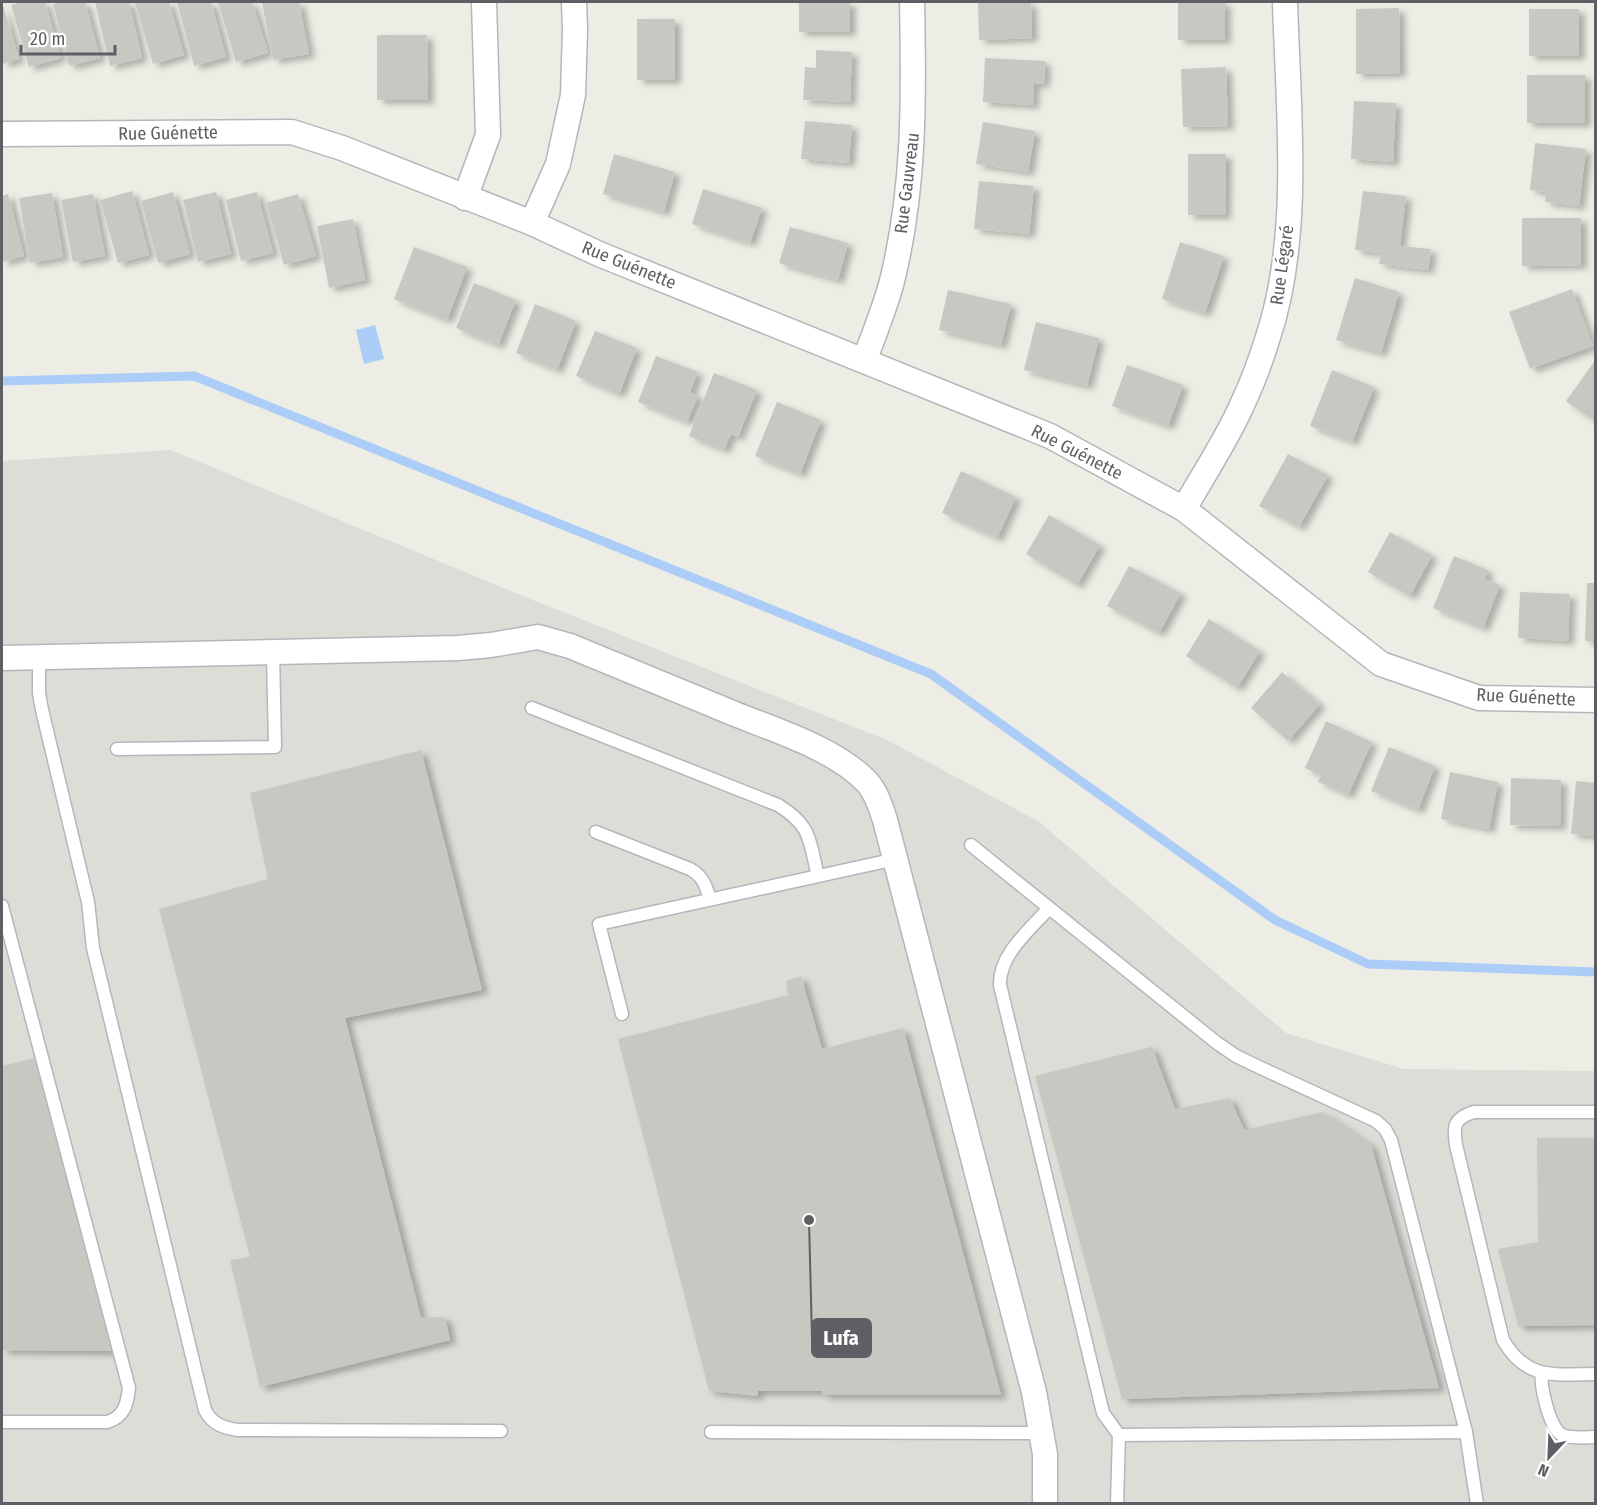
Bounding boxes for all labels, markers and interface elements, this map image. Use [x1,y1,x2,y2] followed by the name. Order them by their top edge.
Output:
[21,18,116,56] scale bar
[30,28,65,50] text: 20 m
[118,121,218,145] street label: Rue Guénette
[890,131,924,235] street label: Rue Gauvreau
[1266,224,1299,306] street label: Rue Légaré
[579,236,679,294] street label: Rue Guénette
[1028,420,1127,484] street label: Rue Guénette
[1476,683,1576,711] street label: Rue Guénette
[812,1319,871,1357] callout: Lufa
[823,1326,859,1350] text: Lufa
[1519,1427,1579,1487] north arrow
[1535,1460,1551,1481] text: N

